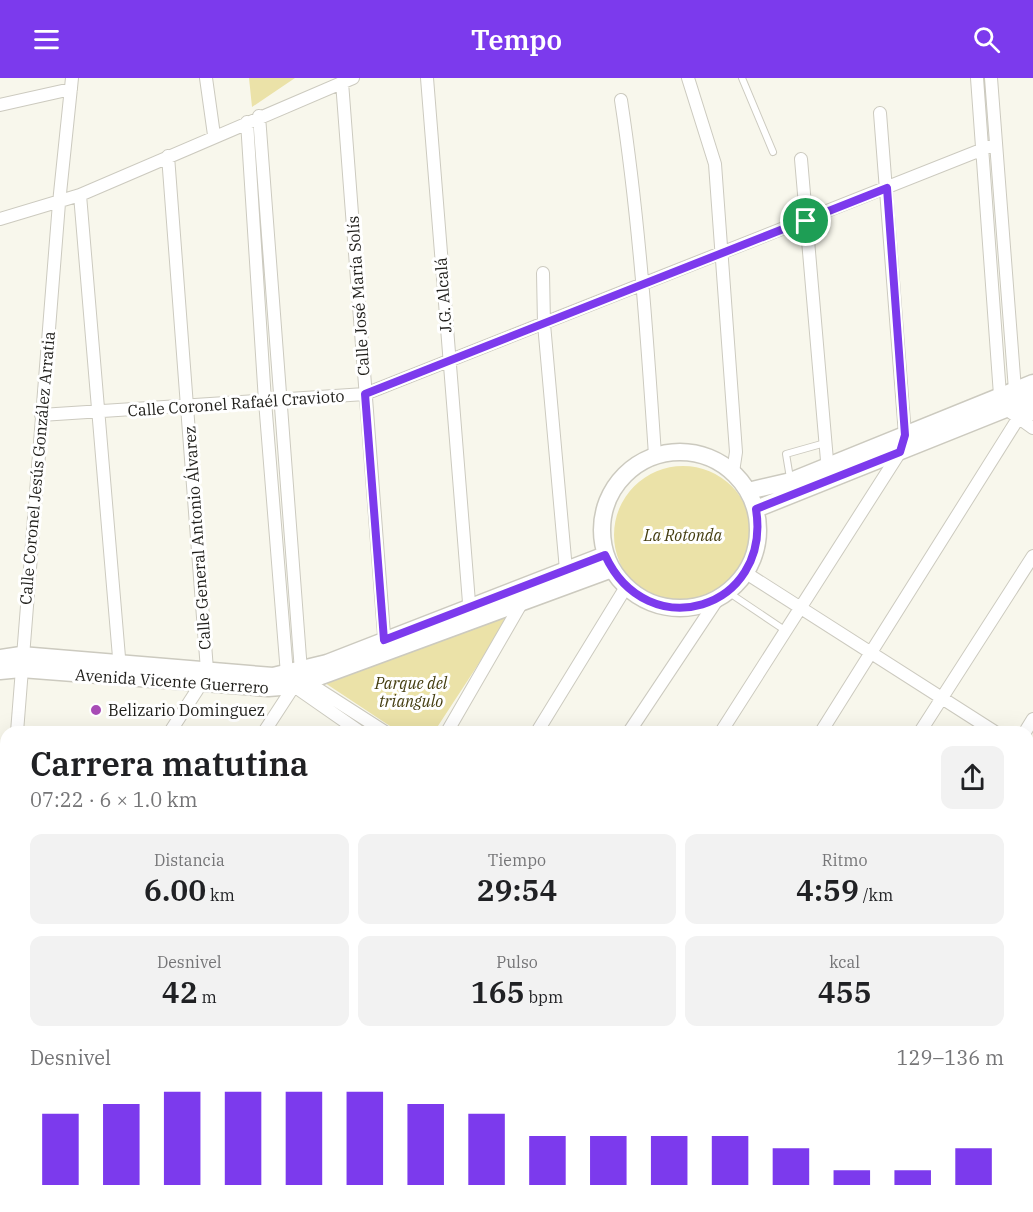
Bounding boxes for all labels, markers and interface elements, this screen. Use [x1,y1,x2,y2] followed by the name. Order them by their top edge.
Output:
[471,22,562,57] text: Tempo
[30,23,63,56] icon: menu
[970,23,1003,56] icon: search
[780,195,831,246] pin
[789,204,822,237] icon: arrive
[342,215,374,377] street label: Calle José María Solís
[430,256,456,333] street label: J.G. Alcalá
[15,330,59,606] street label: Calle Coronel Jesús González Arratia
[127,385,345,421] street label: Calle Coronel Rafaél Cravioto
[178,425,215,651] street label: Calle General Antonio Álvarez
[643,525,722,545] park label: La Rotonda
[75,664,269,698] street label: Avenida Vicente Guerrero
[374,673,448,711] park label: Parque del triangulo
[108,700,265,720] place label: Belizario Dominguez
[89,703,103,717] marker: Belizario Dominguez
[30,742,309,785] text: Carrera matutina
[941,746,1004,809] button: share
[30,786,198,813] text: 07:22 · 6 × 1.0 km
[154,850,225,870] text: Distancia
[488,850,546,870] text: Tiempo
[822,850,868,870] text: Ritmo
[144,870,206,909] text: 6.00
[477,870,557,909] text: 29:54
[796,870,859,909] text: 4:59
[206,885,235,905] text: km
[859,885,893,905] text: /km
[157,952,222,972] text: Desnivel
[496,952,538,972] text: Pulso
[829,952,860,972] text: kcal
[162,972,198,1011] text: 42
[471,972,525,1011] text: 165
[818,972,872,1011] text: 455
[198,987,217,1007] text: m
[525,987,563,1007] text: bpm
[30,1044,111,1071] text: Desnivel
[897,1044,1004,1071] text: 129–136 m

